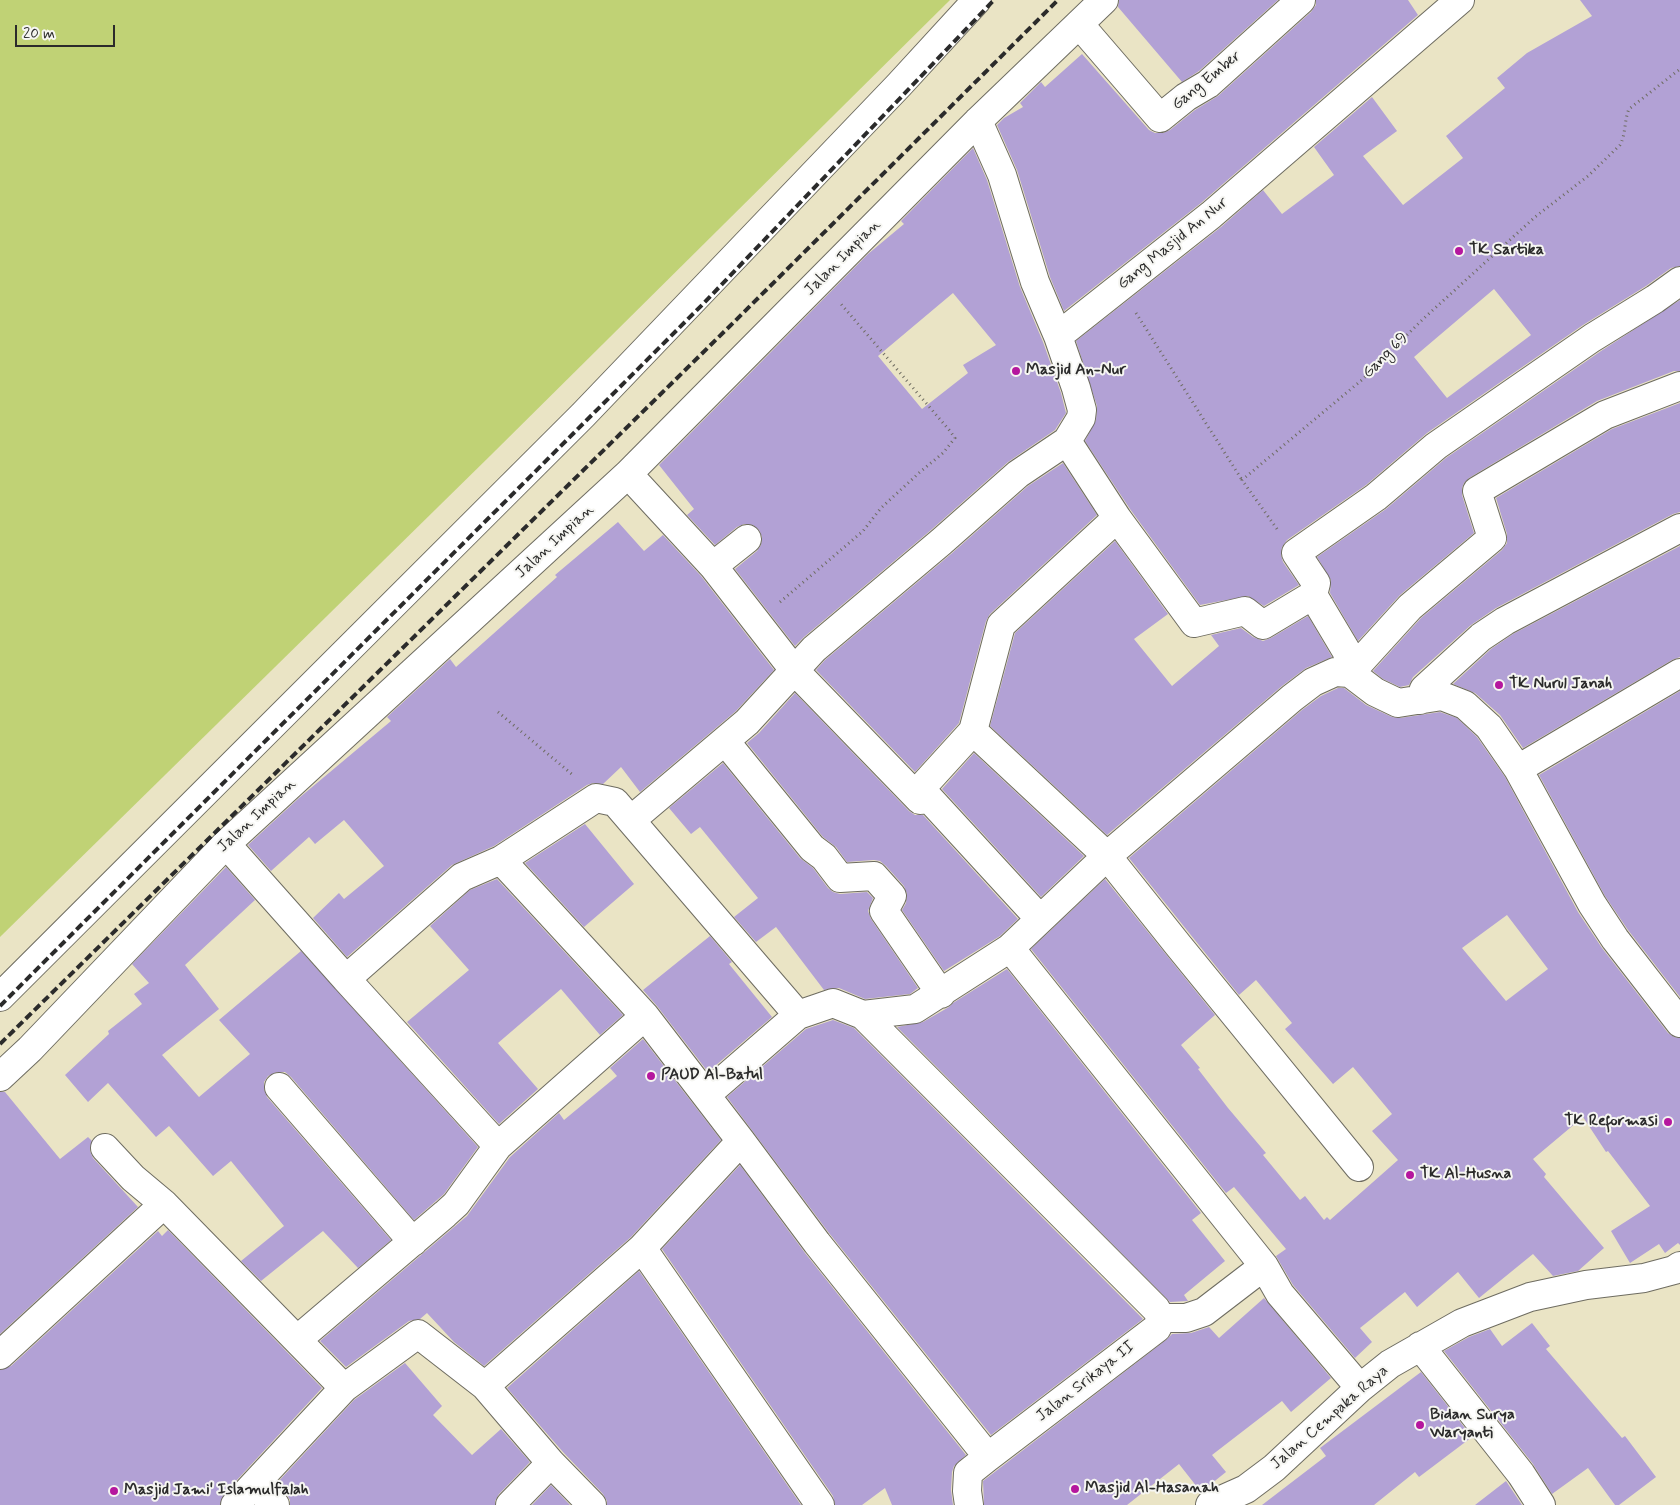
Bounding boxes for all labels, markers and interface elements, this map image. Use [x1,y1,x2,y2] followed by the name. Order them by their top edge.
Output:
[18,15,118,47] scale bar
[23,24,55,44] text: 20 m
[1168,47,1246,115] street label: Gang Ember
[1114,194,1232,294] street label: Gang Masjid An Nur
[801,216,885,300] street label: Jalan Impian
[1469,241,1544,261] place label: TK Sartika
[1453,245,1465,257] marker: TK Sartika
[1359,329,1413,383] street label: Gang 69
[1026,361,1126,381] place label: Masjid An-Nur
[1010,365,1022,377] marker: Masjid An-Nur
[512,501,598,583] street label: Jalan Impian
[1509,675,1612,695] place label: TK Nurul Janah
[1493,679,1505,691] marker: TK Nurul Janah
[214,775,300,857] street label: Jalan Impian
[661,1066,763,1086] place label: PAUD Al-Batul
[645,1070,657,1082] marker: PAUD Al-Batul
[1564,1112,1658,1132] place label: TK Reformasi
[1662,1116,1674,1128] marker: TK Reformasi
[1420,1165,1511,1185] place label: TK Al-Husna
[1404,1169,1416,1181] marker: TK Al-Husna
[1033,1337,1139,1427] street label: Jalan Srikaya II
[1267,1362,1393,1474] street label: Jalan Cempaka Raya
[1430,1406,1515,1444] place label: Bidan Surya Waryanti
[1414,1419,1426,1431] marker: Bidan Surya Waryanti
[1085,1479,1219,1499] place label: Masjid Al-Hasanah
[124,1481,309,1501] place label: Masjid Jami' Islamulfalah
[1069,1483,1081,1495] marker: Masjid Al-Hasanah
[108,1485,120,1497] marker: Masjid Jami' Islamulfalah

